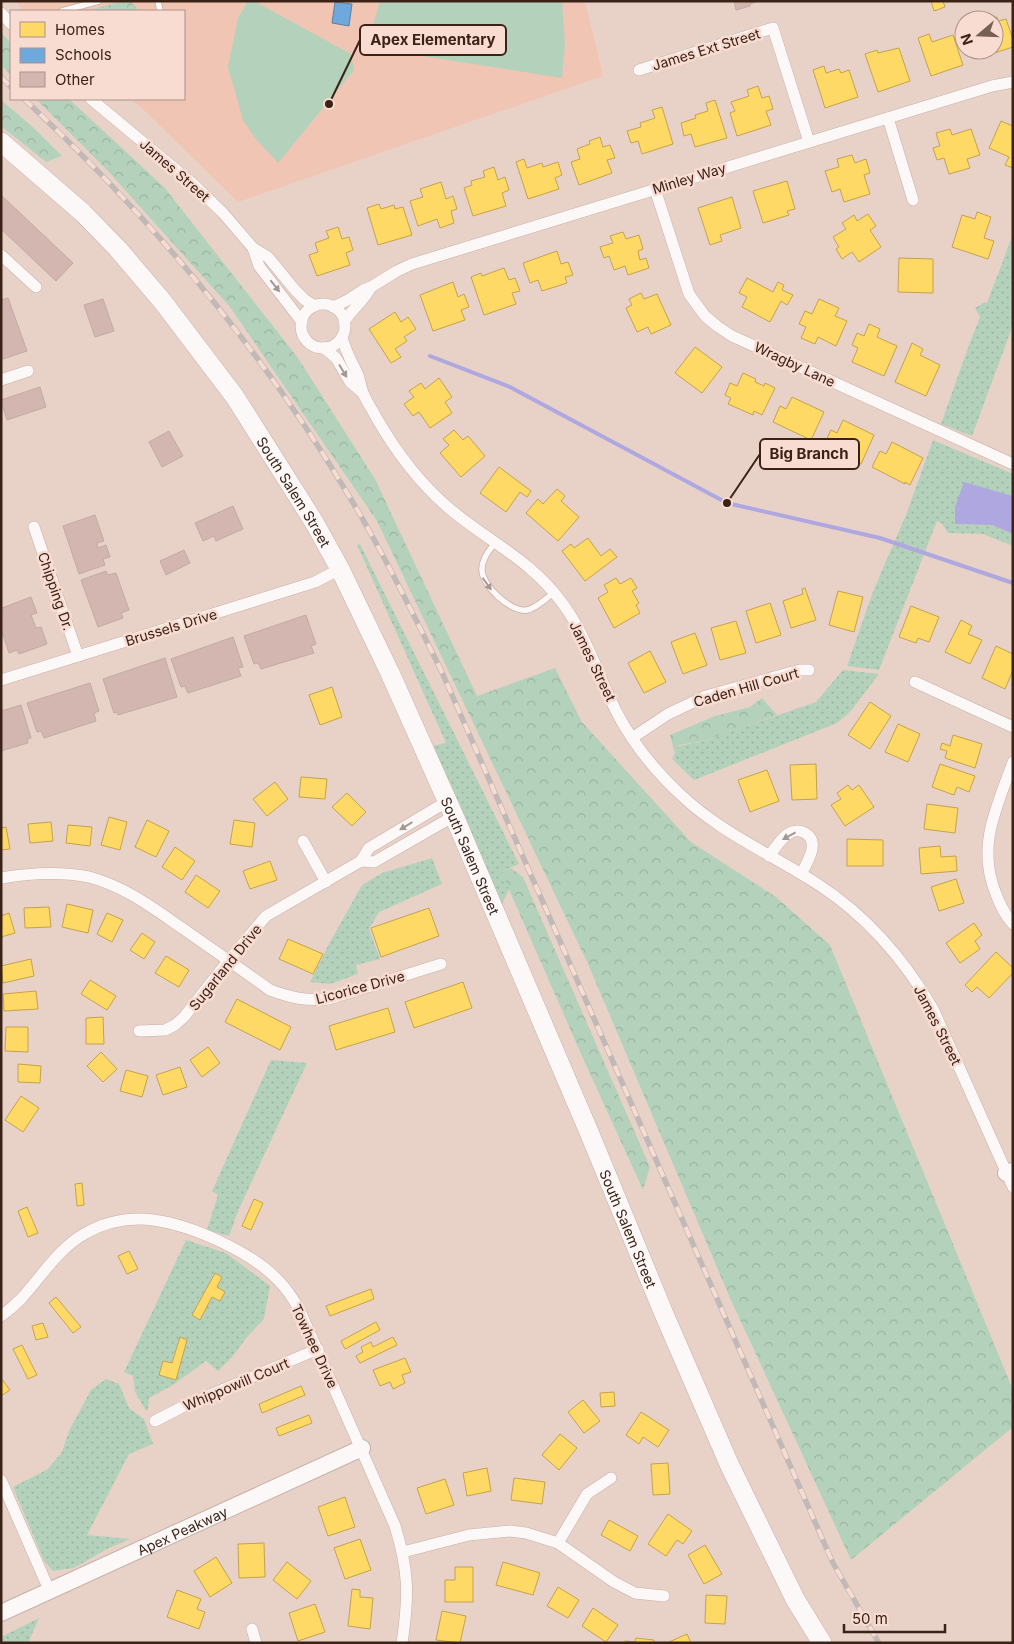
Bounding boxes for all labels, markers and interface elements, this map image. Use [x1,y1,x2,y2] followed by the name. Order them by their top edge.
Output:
[10,10,185,100] legend
[954,10,1004,60] north arrow
[55,20,105,39] text: Homes
[650,24,762,73] street label: James Ext Street
[360,25,506,55] callout: Apex Elementary
[370,30,496,49] text: Apex Elementary
[956,32,976,47] text: N
[55,45,112,64] text: Schools
[55,70,95,89] text: Other
[137,135,214,205] street label: James Street
[650,159,728,197] street label: Minley Way
[270,279,281,292] one-way arrow
[752,338,838,390] street label: Wragby Lane
[339,364,348,377] one-way arrow
[254,433,335,550] street label: South Salem Street
[760,439,859,469] callout: Big Branch
[769,444,849,463] text: Big Branch
[35,550,77,632] street label: Chipping Dr.
[482,577,492,591] one-way arrow
[123,605,219,649] street label: Brussels Drive
[566,618,620,704] street label: James Street
[692,664,801,710] street label: Caden Hill Court
[438,794,504,917] street label: South Salem Street
[399,822,412,831] one-way arrow
[783,831,796,840] one-way arrow
[185,920,265,1014] street label: Sugarland Drive
[314,967,406,1007] street label: Licorice Drive
[911,982,966,1068] street label: James Street
[597,1167,661,1291] street label: South Salem Street
[288,1301,342,1391] street label: Towhee Drive
[181,1354,292,1414] street label: Whippowill Court
[134,1502,230,1558] street label: Apex Peakway
[844,1602,945,1634] scale bar
[852,1609,888,1628] text: 50 m

